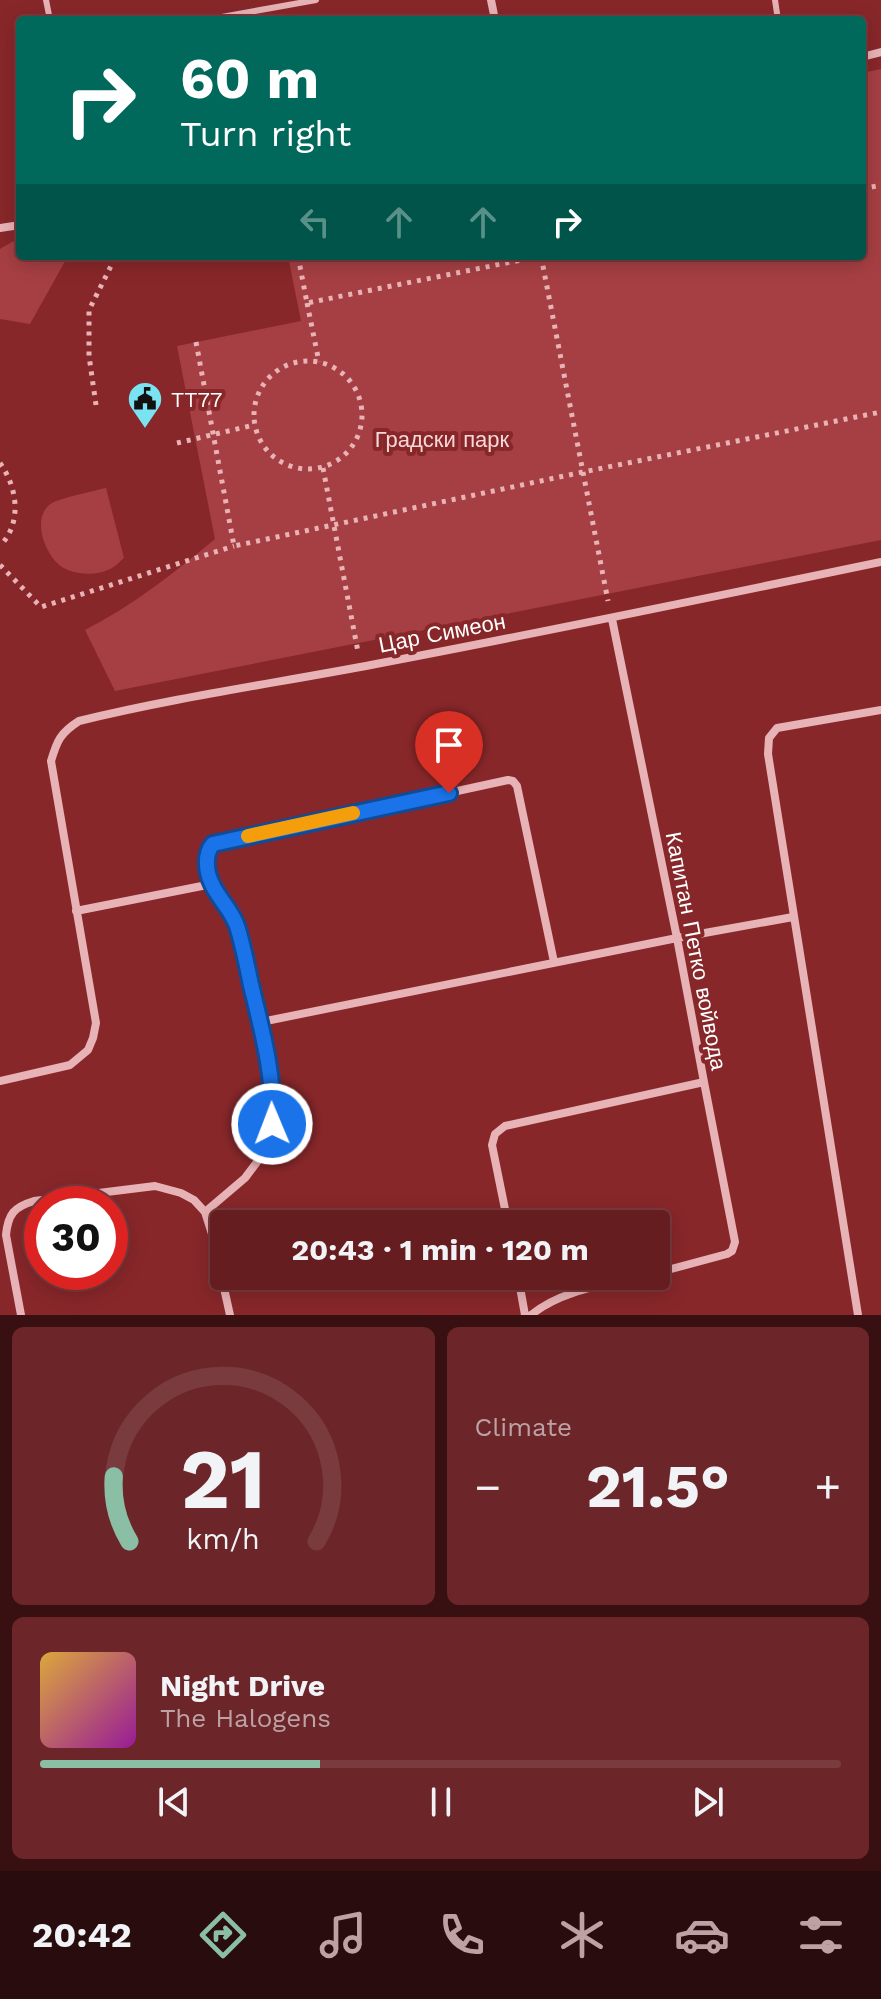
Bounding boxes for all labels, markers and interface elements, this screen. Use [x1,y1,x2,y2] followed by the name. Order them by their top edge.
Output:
[180,46,319,112] text: 60 m
[48,48,152,152] icon: right
[180,113,351,155] text: Turn right
[293,200,337,244] icon: left
[377,200,421,244] icon: ahead
[461,200,505,244] icon: ahead
[545,200,589,244] icon: right
[126,380,164,430] public building icon: TT77
[171,387,222,412] place label: TT77
[375,427,510,452] park label: Градски парк
[376,608,508,658] street label: Цар Симеон
[415,711,483,793] pin
[427,723,471,767] icon: arrive
[661,830,732,1073] street label: Капитан Петко войвода
[230,1082,314,1166] position arrow
[24,1186,128,1290] speed limit sign: 30
[291,1232,589,1267] text: 20:43 · 1 min · 120 m
[475,1412,572,1442] text: Climate
[181,1431,266,1528] text: 21
[586,1451,730,1522] text: 21.5°
[475,1461,501,1513] text: −
[814,1461,841,1513] text: +
[186,1522,260,1556] text: km/h
[160,1668,325,1703] text: Night Drive
[160,1703,331,1733] text: The Halogens
[152,1780,196,1824] icon: previous
[419,1780,463,1824] icon: pause
[686,1780,730,1824] icon: next
[195,1907,251,1963] icon: directions
[315,1907,371,1963] icon: music
[434,1907,490,1963] icon: phone
[554,1907,610,1963] icon: climate
[674,1907,730,1963] icon: car
[793,1907,849,1963] icon: filters
[32,1914,132,1956] text: 20:42

